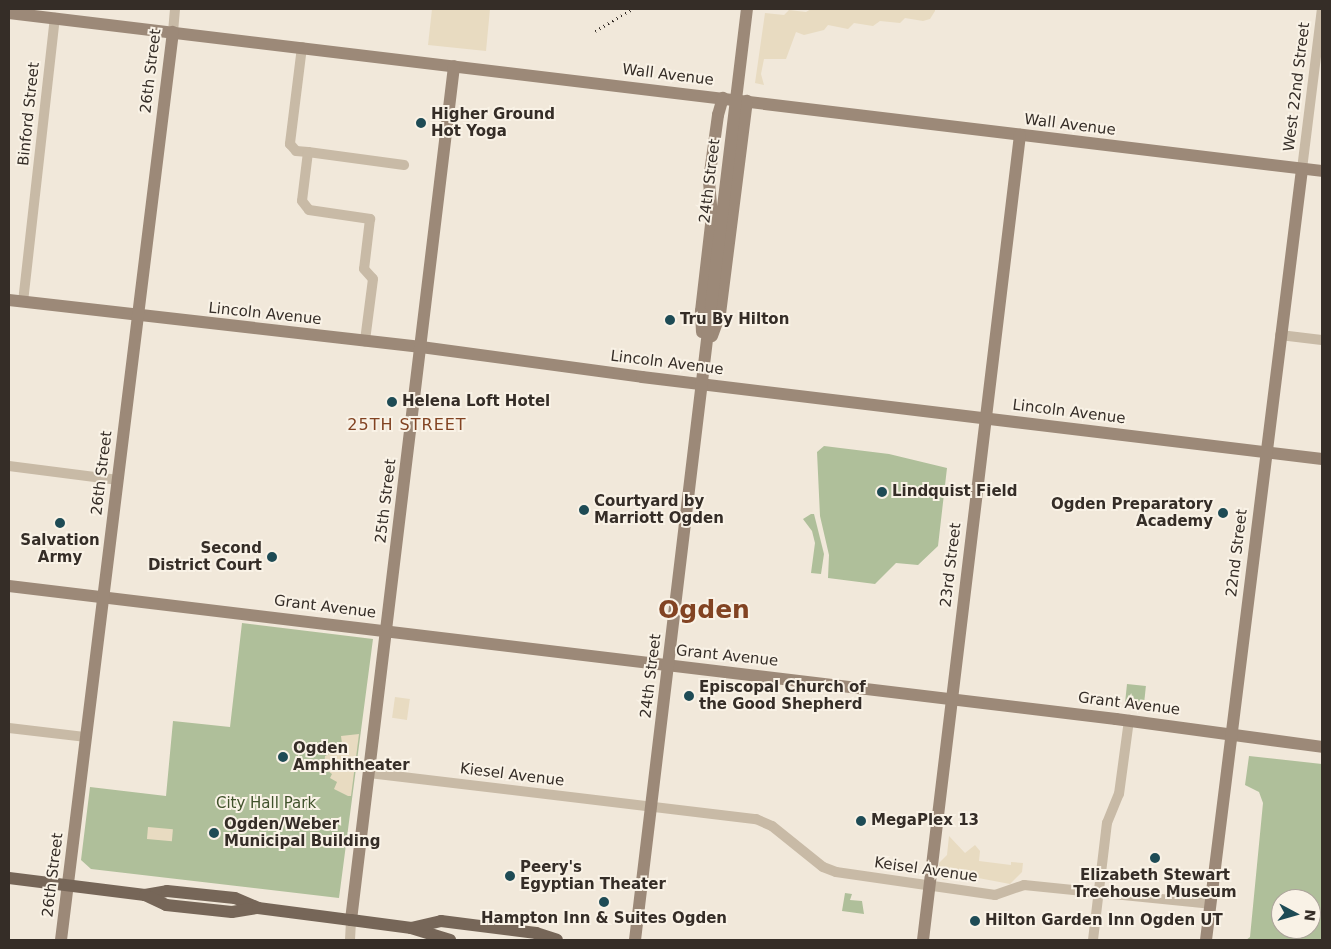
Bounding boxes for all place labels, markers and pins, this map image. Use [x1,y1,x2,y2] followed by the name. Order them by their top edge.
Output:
[431,105,555,140] place label: Higher Ground Hot Yoga
[415,117,427,129] marker: Higher Ground Hot Yoga
[680,311,789,329] place label: Tru By Hilton
[664,314,676,326] marker: Tru By Hilton
[402,393,550,411] place label: Helena Loft Hotel
[386,396,398,408] marker: Helena Loft Hotel
[892,483,1017,501] place label: Lindquist Field
[876,486,888,498] marker: Lindquist Field
[594,492,724,527] place label: Courtyard by Marriott Ogden
[1051,495,1213,530] place label: Ogden Preparatory Academy
[578,504,590,516] marker: Courtyard by Marriott Ogden
[1217,507,1229,519] marker: Ogden Preparatory Academy
[54,517,66,529] marker: Salvation Army
[20,531,100,566] place label: Salvation Army
[148,539,262,574] place label: Second District Court
[266,551,278,563] marker: Second District Court
[699,678,866,713] place label: Episcopal Church of the Good Shepherd
[683,690,695,702] marker: Episcopal Church of the Good Shepherd
[293,739,410,774] place label: Ogden Amphitheater
[277,751,289,763] marker: Ogden Amphitheater
[871,812,979,830] place label: MegaPlex 13
[224,815,380,850] place label: Ogden/Weber Municipal Building
[855,815,867,827] marker: MegaPlex 13
[208,827,220,839] marker: Ogden/Weber Municipal Building
[1149,852,1161,864] marker: Elizabeth Stewart Treehouse Museum
[520,858,666,893] place label: Peery's Egyptian Theater
[1073,866,1237,901] place label: Elizabeth Stewart Treehouse Museum
[504,870,516,882] marker: Peery's Egyptian Theater
[598,896,610,908] marker: Hampton Inn & Suites Ogden
[481,910,727,928] place label: Hampton Inn & Suites Ogden
[985,912,1223,930] place label: Hilton Garden Inn Ogden UT
[969,915,981,927] marker: Hilton Garden Inn Ogden UT

